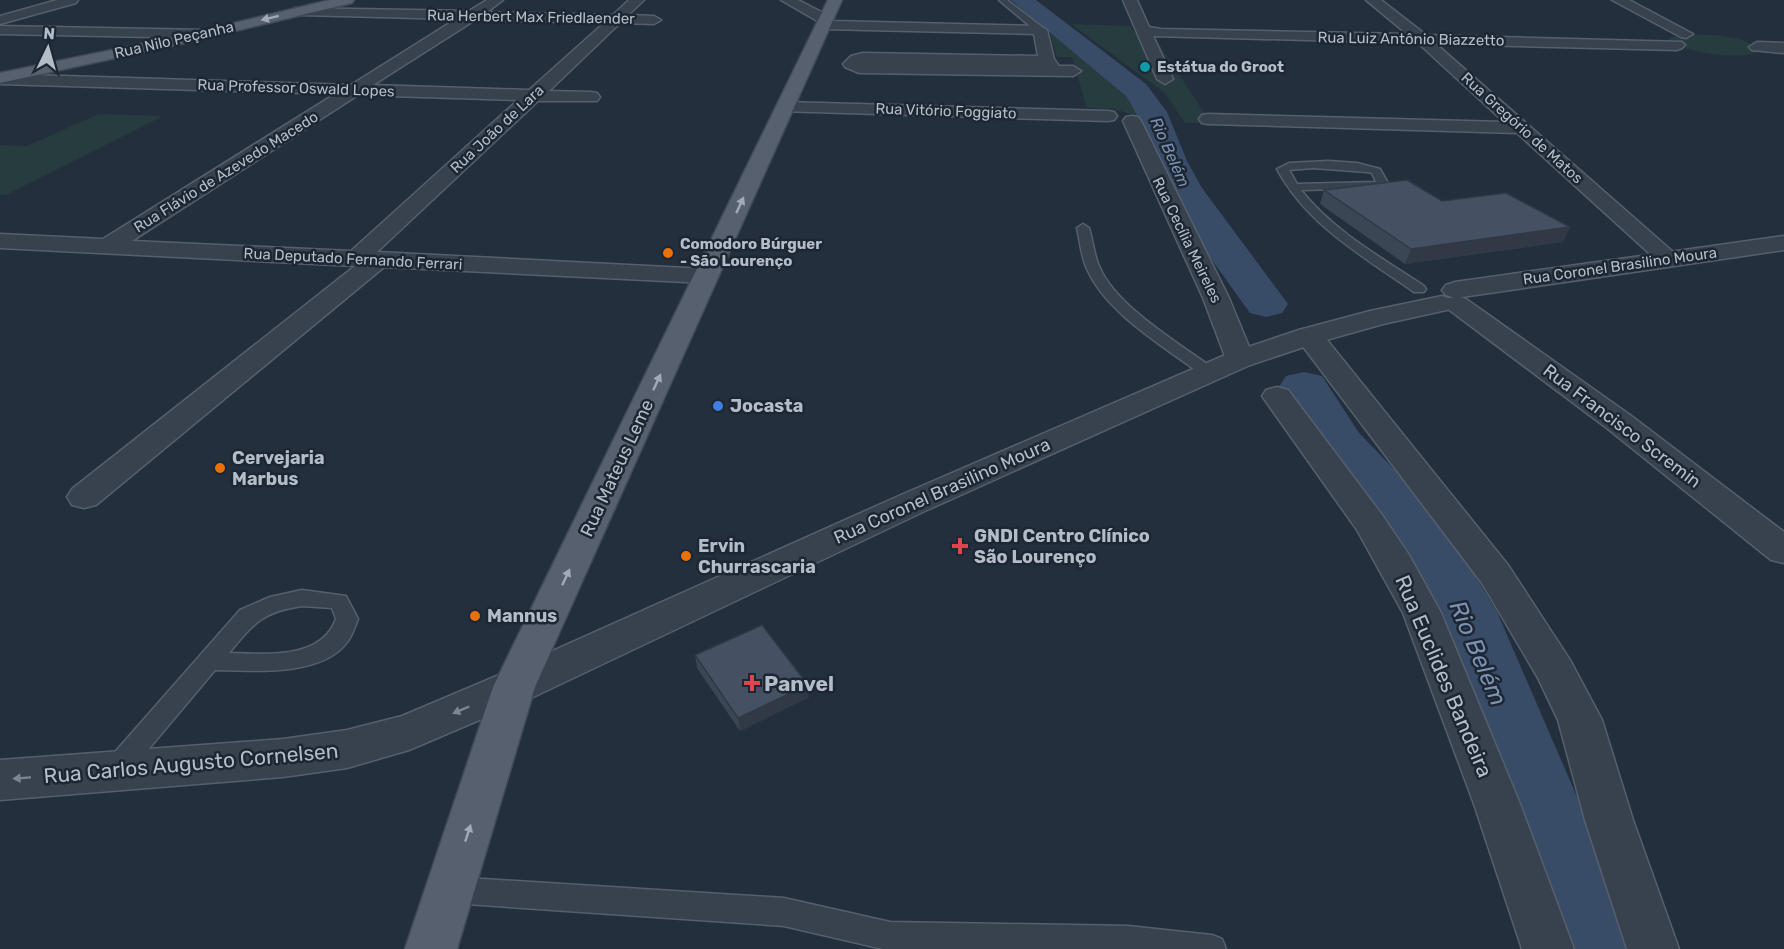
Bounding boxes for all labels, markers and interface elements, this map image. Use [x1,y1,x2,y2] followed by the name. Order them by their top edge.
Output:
[427,6,635,28] street label: Rua Herbert Max Friedlaender
[260,14,279,24] one-way arrow
[18,18,78,78] north arrow
[113,18,235,62] street label: Rua Nilo Peçanha
[43,24,56,44] text: N
[1317,28,1505,50] street label: Rua Luiz Antônio Biazzetto
[1157,58,1284,76] place label: Estátua do Groot
[1138,60,1152,74] marker: Estátua do Groot
[1457,69,1587,188] street label: Rua Gregório de Matos
[197,76,395,100] street label: Rua Professor Oswald Lopes
[447,81,547,177] street label: Rua João de Lara
[875,100,1017,122] street label: Rua Vitório Foggiato
[131,108,321,236] street label: Rua Flávio de Azevedo Macedo
[1146,114,1194,190] water label: Rio Belém
[1149,174,1225,306] street label: Rua Cecília Meireles
[735,196,744,213] one-way arrow
[680,235,822,270] place label: Comodoro Búrguer - São Lourenço
[1522,243,1718,289] street label: Rua Coronel Brasilino Moura
[243,244,463,274] street label: Rua Deputado Fernando Ferrari
[661,246,675,260] marker: Comodoro Búrguer - São Lourenço
[1539,359,1705,493] street label: Rua Francisco Scremin
[653,373,662,390] one-way arrow
[730,395,803,417] place label: Jocasta
[576,396,658,540] street label: Rua Mateus Leme
[711,399,725,413] marker: Jocasta
[830,433,1054,549] street label: Rua Coronel Brasilino Moura
[232,447,325,490] place label: Cervejaria Marbus
[213,461,227,475] marker: Cervejaria Marbus
[974,525,1150,568] place label: GNDI Centro Clínico São Lourenço
[698,535,816,578] place label: Ervin Churrascaria
[951,537,969,555] marker: GNDI Centro Clínico São Lourenço
[679,549,693,563] marker: Ervin Churrascaria
[561,569,570,586] one-way arrow
[1390,571,1498,781] street label: Rua Euclides Bandeira
[1443,596,1513,710] water label: Rio Belém
[487,605,557,627] place label: Mannus
[468,609,482,623] marker: Mannus
[764,671,834,696] place label: Panvel
[745,676,759,690] marker: Panvel
[451,705,469,715] one-way arrow
[43,738,339,788] street label: Rua Carlos Augusto Cornelsen
[12,774,31,783] one-way arrow
[464,824,473,842] one-way arrow

